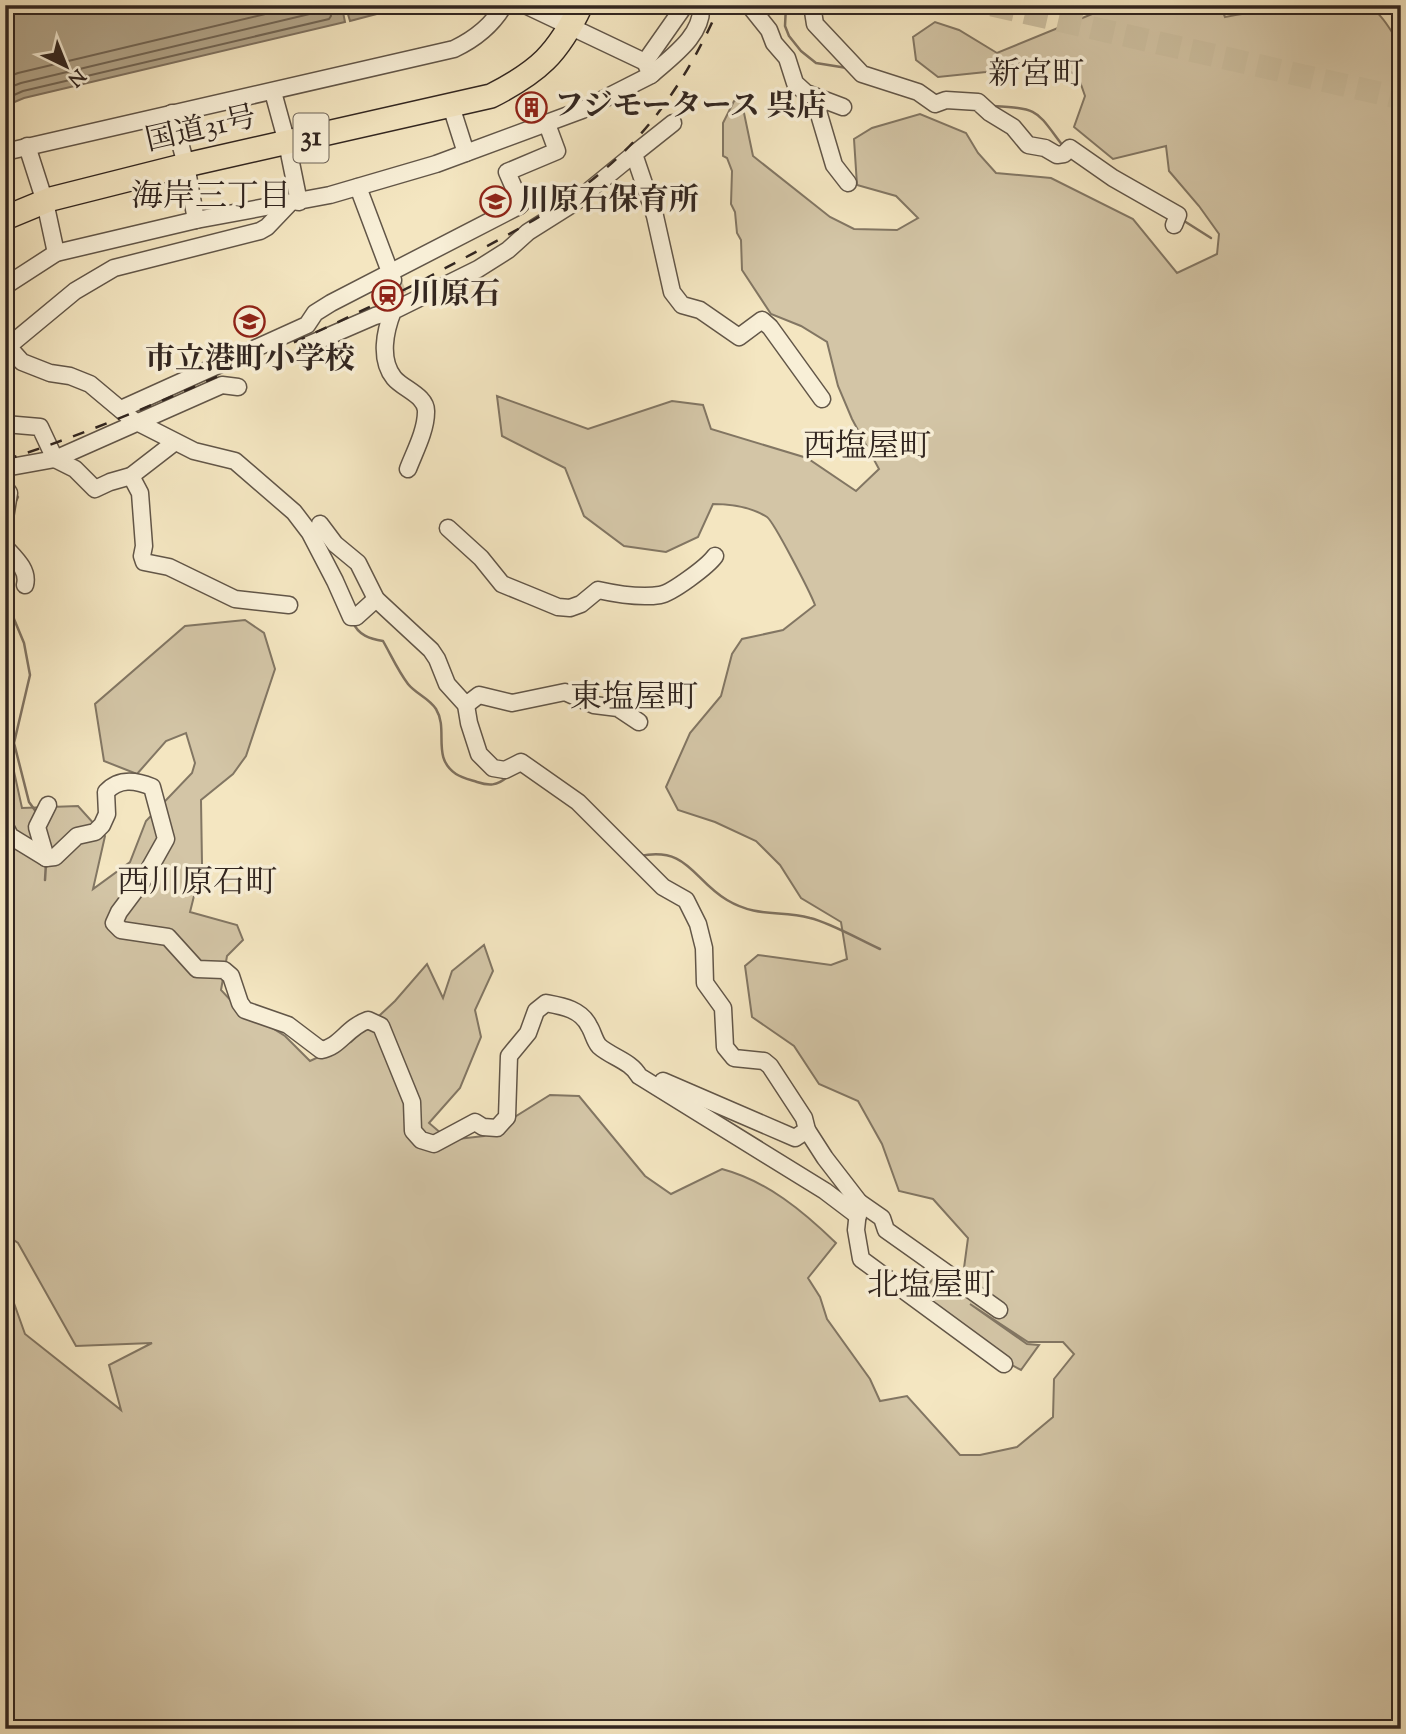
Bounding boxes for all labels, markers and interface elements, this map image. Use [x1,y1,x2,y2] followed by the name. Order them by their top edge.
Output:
[32,32,102,102] north arrow
[988,53,1084,99] district label: 新宮町
[61,62,91,92] text: N
[554,86,827,129] place label: フジモータース 呉店
[514,90,548,124] building icon: フジモータース 呉店
[141,96,261,164] street label: 国道31号
[294,114,328,162] road number: 31
[131,175,291,221] district label: 海岸三丁目
[519,180,699,223] place label: 川原石保育所
[479,184,513,218] school or university icon: 川原石保育所
[410,274,500,317] place label: 川原石
[370,278,404,312] station icon: 川原石
[233,305,267,339] school or university icon: 市立港町小学校
[145,339,355,382] place label: 市立港町小学校
[803,425,931,471] district label: 西塩屋町
[570,676,698,722] district label: 東塩屋町
[117,861,277,907] district label: 西川原石町
[867,1264,995,1310] district label: 北塩屋町

